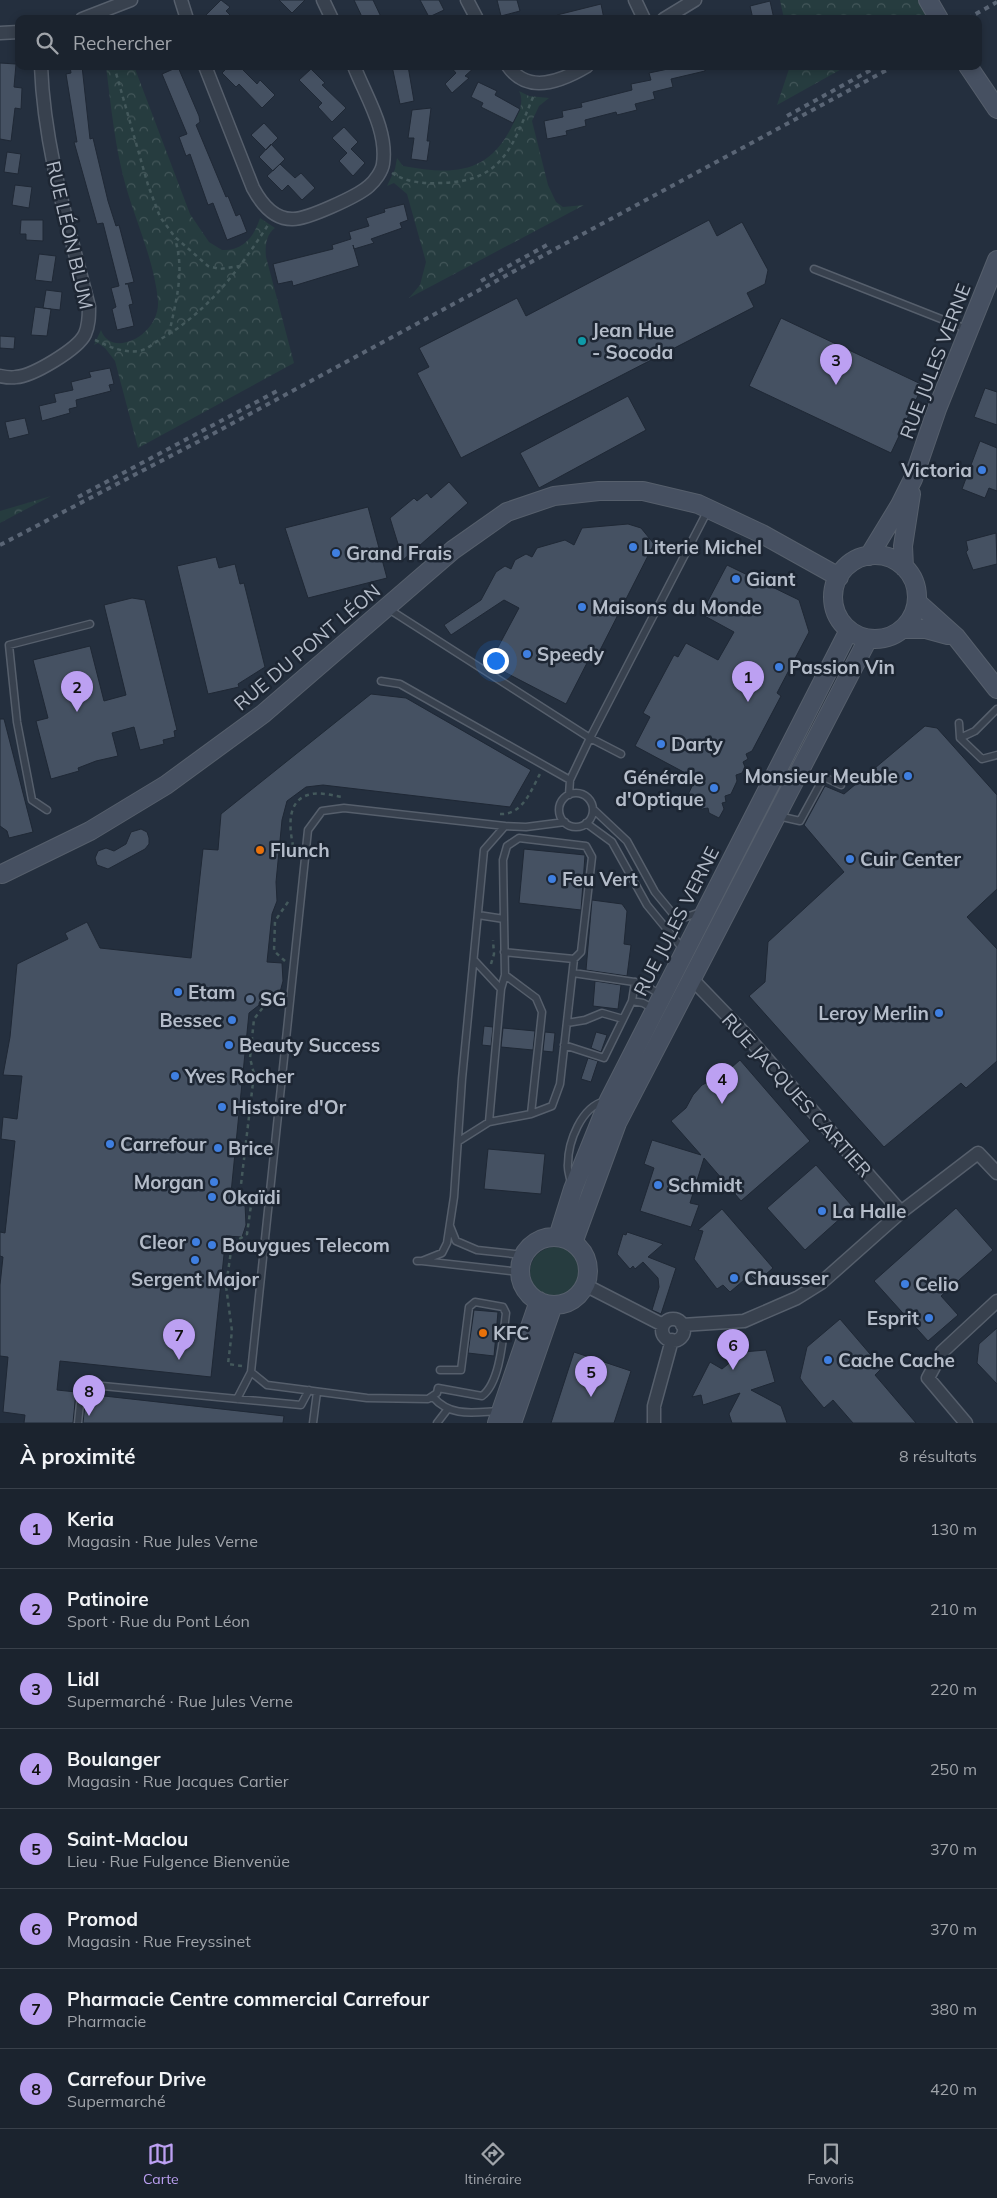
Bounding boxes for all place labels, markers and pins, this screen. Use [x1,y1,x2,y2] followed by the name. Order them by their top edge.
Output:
[592,318,674,364] place label: Jean Hue - Socoda
[576,335,588,347] marker: Jean Hue - Socoda
[820,344,852,385] pin: 3
[900,458,972,482] place label: Victoria
[976,464,988,476] marker: Victoria
[643,535,762,559] place label: Literie Michel
[346,541,452,565] place label: Grand Frais
[627,541,639,553] marker: Literie Michel
[330,547,342,559] marker: Grand Frais
[746,567,795,591] place label: Giant
[730,573,742,585] marker: Giant
[592,595,762,619] place label: Maisons du Monde
[576,601,588,613] marker: Maisons du Monde
[537,642,605,666] place label: Speedy
[521,648,533,660] marker: Speedy
[789,655,895,679] place label: Passion Vin
[732,661,764,702] pin: 1
[773,661,785,673] marker: Passion Vin
[61,671,93,712] pin: 2
[671,732,724,756] place label: Darty
[655,738,667,750] marker: Darty
[744,764,898,788] place label: Monsieur Meuble
[615,765,704,811] place label: Générale d'Optique
[902,770,914,782] marker: Monsieur Meuble
[708,782,720,794] marker: Générale d'Optique
[270,838,330,862] place label: Flunch
[254,844,266,856] marker: Flunch
[860,847,961,871] place label: Cuir Center
[844,853,856,865] marker: Cuir Center
[562,867,638,891] place label: Feu Vert
[546,873,558,885] marker: Feu Vert
[188,980,235,1004] place label: Etam
[172,986,184,998] marker: Etam
[260,987,286,1011] place label: SG
[244,993,256,1005] marker: SG
[818,1001,929,1025] place label: Leroy Merlin
[933,1007,945,1019] marker: Leroy Merlin
[159,1008,222,1032] place label: Bessec
[226,1014,238,1026] marker: Bessec
[239,1033,380,1057] place label: Beauty Success
[223,1039,235,1051] marker: Beauty Success
[706,1063,738,1104] pin: 4
[184,1064,295,1088] place label: Yves Rocher
[169,1070,181,1082] marker: Yves Rocher
[232,1095,347,1119] place label: Histoire d'Or
[216,1101,228,1113] marker: Histoire d'Or
[120,1132,207,1156] place label: Carrefour
[228,1136,273,1160] place label: Brice
[104,1138,116,1150] marker: Carrefour
[212,1142,224,1154] marker: Brice
[134,1170,204,1194] place label: Morgan
[668,1173,742,1197] place label: Schmidt
[208,1176,220,1188] marker: Morgan
[652,1179,664,1191] marker: Schmidt
[222,1185,281,1209] place label: Okaïdi
[206,1191,218,1203] marker: Okaïdi
[832,1199,906,1223] place label: La Halle
[816,1205,828,1217] marker: La Halle
[139,1230,187,1254] place label: Cleor
[222,1233,390,1257] place label: Bouygues Telecom
[190,1236,202,1248] marker: Cleor
[206,1239,218,1251] marker: Bouygues Telecom
[189,1254,201,1266] marker: Sergent Major
[744,1266,829,1290] place label: Chausser
[131,1267,260,1291] place label: Sergent Major
[728,1272,740,1284] marker: Chausser
[915,1272,959,1296] place label: Celio
[899,1278,911,1290] marker: Celio
[867,1306,919,1330] place label: Esprit
[923,1312,935,1324] marker: Esprit
[163,1319,195,1360] pin: 7
[493,1321,529,1345] place label: KFC
[477,1327,489,1339] marker: KFC
[717,1329,749,1370] pin: 6
[838,1348,955,1372] place label: Cache Cache
[822,1354,834,1366] marker: Cache Cache
[575,1356,607,1397] pin: 5
[73,1375,105,1416] pin: 8

